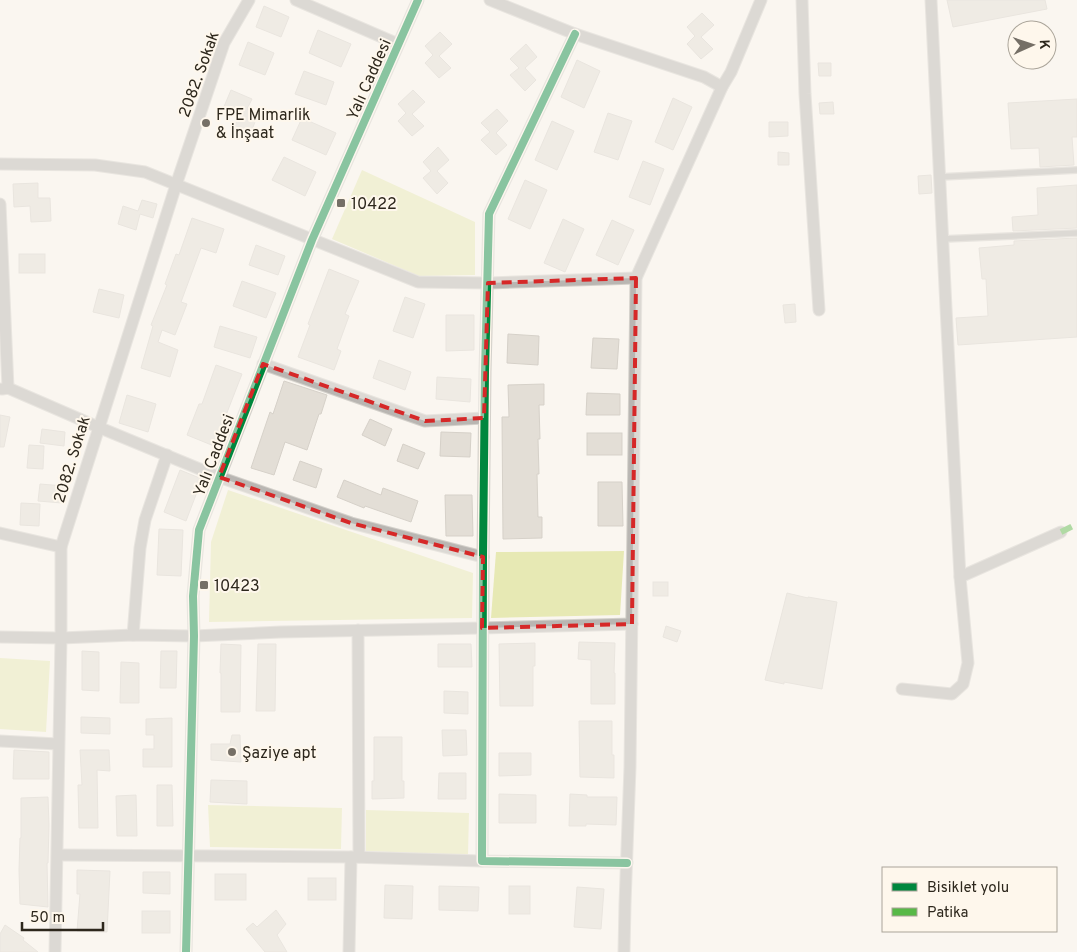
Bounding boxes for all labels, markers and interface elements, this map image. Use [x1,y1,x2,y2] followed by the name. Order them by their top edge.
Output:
[1007,20,1057,70] north arrow
[175,29,225,120] street label: 2082. Sokak
[343,36,397,123] street label: Yalı Caddesi
[1035,39,1052,50] text: K
[216,106,311,144] place label: FPE Mimarlik & İnşaat
[200,117,212,129] marker: FPE Mimarlik & İnşaat
[351,195,397,215] place label: 10422
[335,197,347,209] marker: 10422
[190,412,240,500] street label: Yalı Caddesi
[50,414,96,505] street label: 2082. Sokak
[214,577,260,597] place label: 10423
[198,579,210,591] marker: 10423
[242,744,316,764] place label: Şaziye apt
[226,746,238,758] marker: Şaziye apt
[882,867,1057,932] legend
[927,879,1009,898] text: Bisiklet yolu
[22,900,104,932] scale bar
[927,904,968,923] text: Patika
[30,909,65,928] text: 50 m

